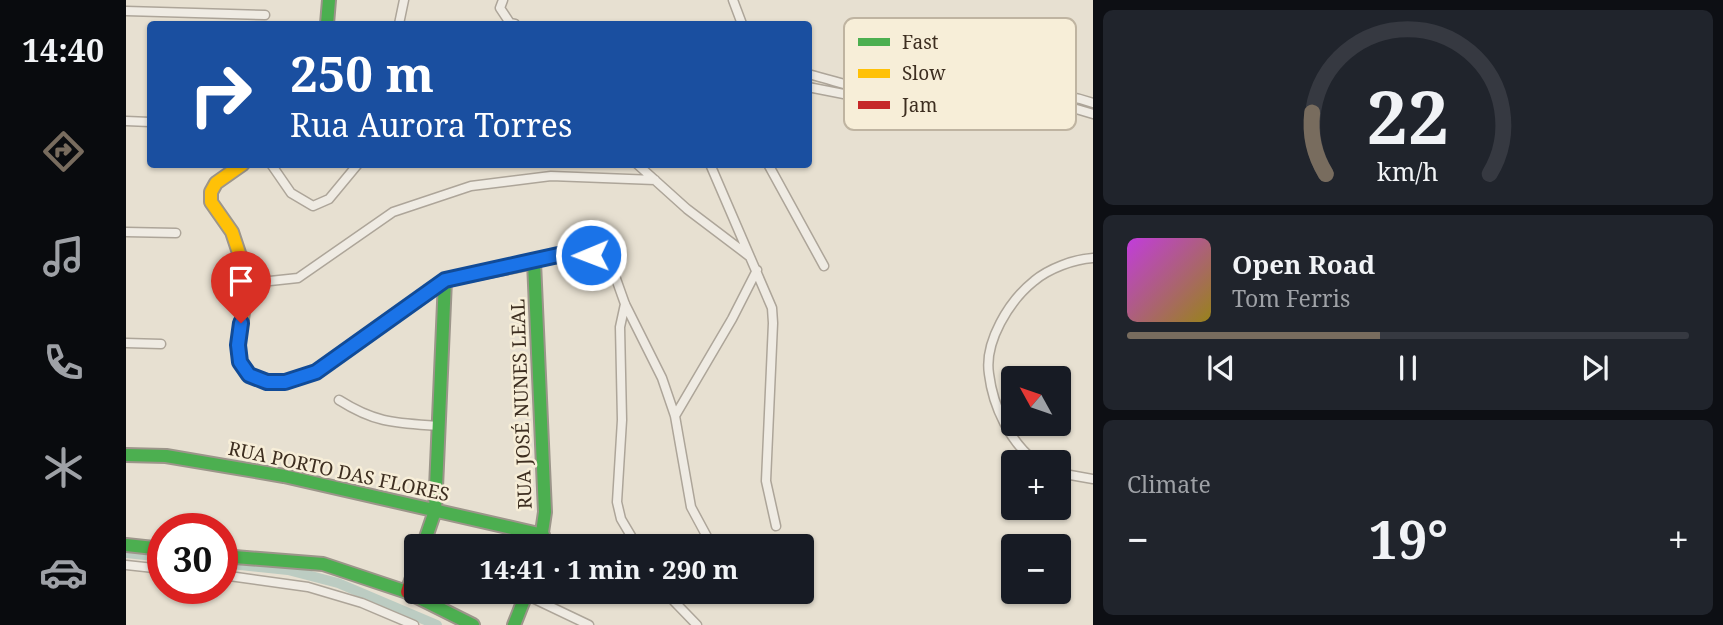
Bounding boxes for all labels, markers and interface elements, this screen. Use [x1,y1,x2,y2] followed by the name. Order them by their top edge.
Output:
[844,18,1076,130] legend
[22,28,104,71] text: 14:40
[902,29,939,55] text: Fast
[290,40,434,106] text: 250 m
[175,49,266,140] icon: right
[902,60,946,86] text: Slow
[1367,66,1449,165] text: 22
[901,92,937,118] text: Jam
[290,103,572,146] text: Rua Aurora Torres
[39,127,88,176] icon: directions
[1377,153,1439,187] text: km/h
[554,218,628,292] position arrow
[39,232,88,281] icon: music
[1232,246,1375,282] text: Open Road
[211,251,271,323] pin
[222,262,260,300] icon: arrive
[1232,282,1350,314] text: Tom Ferris
[504,298,538,510] street label: RUA JOSÉ NUNES LEAL
[39,338,88,387] icon: phone
[1202,349,1240,387] icon: previous
[1389,349,1427,387] icon: pause
[1576,349,1614,387] icon: next
[1001,366,1071,436] north arrow
[1001,366,1071,604] map controls
[226,435,452,507] street label: RUA PORTO DAS FLORES
[39,443,88,492] icon: climate
[1001,450,1071,520] button: +
[1127,468,1211,500] text: Climate
[1369,503,1448,574] text: 19°
[147,513,238,604] speed limit sign: 30
[1127,513,1149,565] text: −
[1668,513,1689,565] text: +
[1001,534,1071,604] button: −
[39,548,88,597] icon: car
[479,551,739,587] text: 14:41 · 1 min · 290 m

